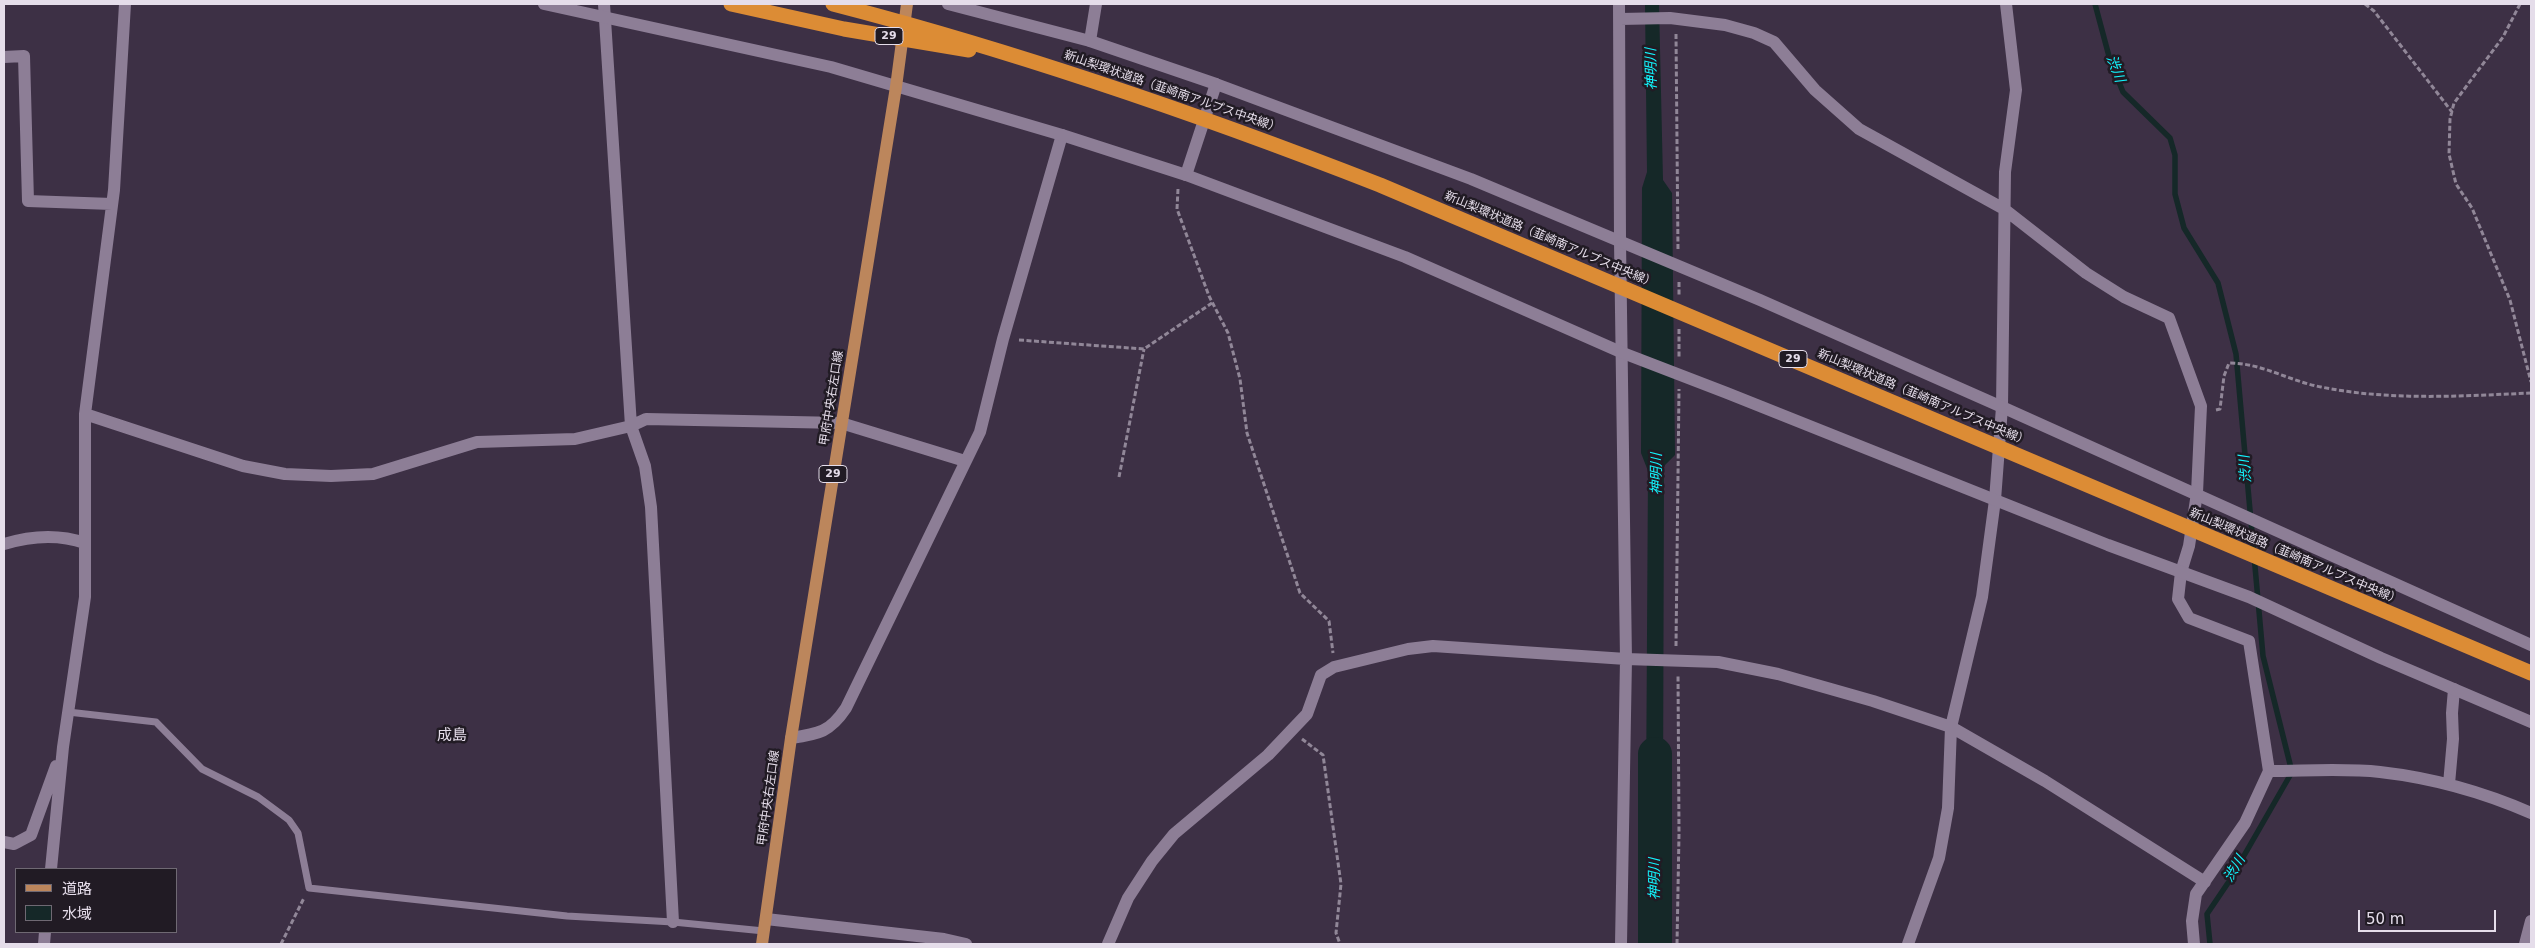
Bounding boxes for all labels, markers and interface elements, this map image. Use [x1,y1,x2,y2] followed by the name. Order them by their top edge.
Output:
[875,28,903,44] road number: 29
[1062,48,1282,136] street label: 新山梨環状道路（韮崎南アルプス中央線）
[1643,48,1661,90] water label: 神明川
[2102,53,2128,85] water label: 渋川
[1442,189,1658,291] street label: 新山梨環状道路（韮崎南アルプス中央線）
[1815,347,2031,449] street label: 新山梨環状道路（韮崎南アルプス中央線）
[817,349,847,447] street label: 甲府中央右左口線
[1779,350,1807,368] road number: 29
[1649,453,1665,495] water label: 神明川
[2236,454,2256,484] water label: 渋川
[819,466,847,482] road number: 29
[2187,506,2403,608] street label: 新山梨環状道路（韮崎南アルプス中央線）
[437,727,467,745] district label: 成島
[755,749,783,847] street label: 甲府中央右左口線
[2221,853,2249,885] water label: 渋川
[1647,858,1663,900] water label: 神明川
[15,868,178,933] legend
[62,880,92,898] text: 道路
[2360,900,2498,932] scale bar
[62,905,92,923] text: 水域
[2366,910,2404,928] text: 50 m

